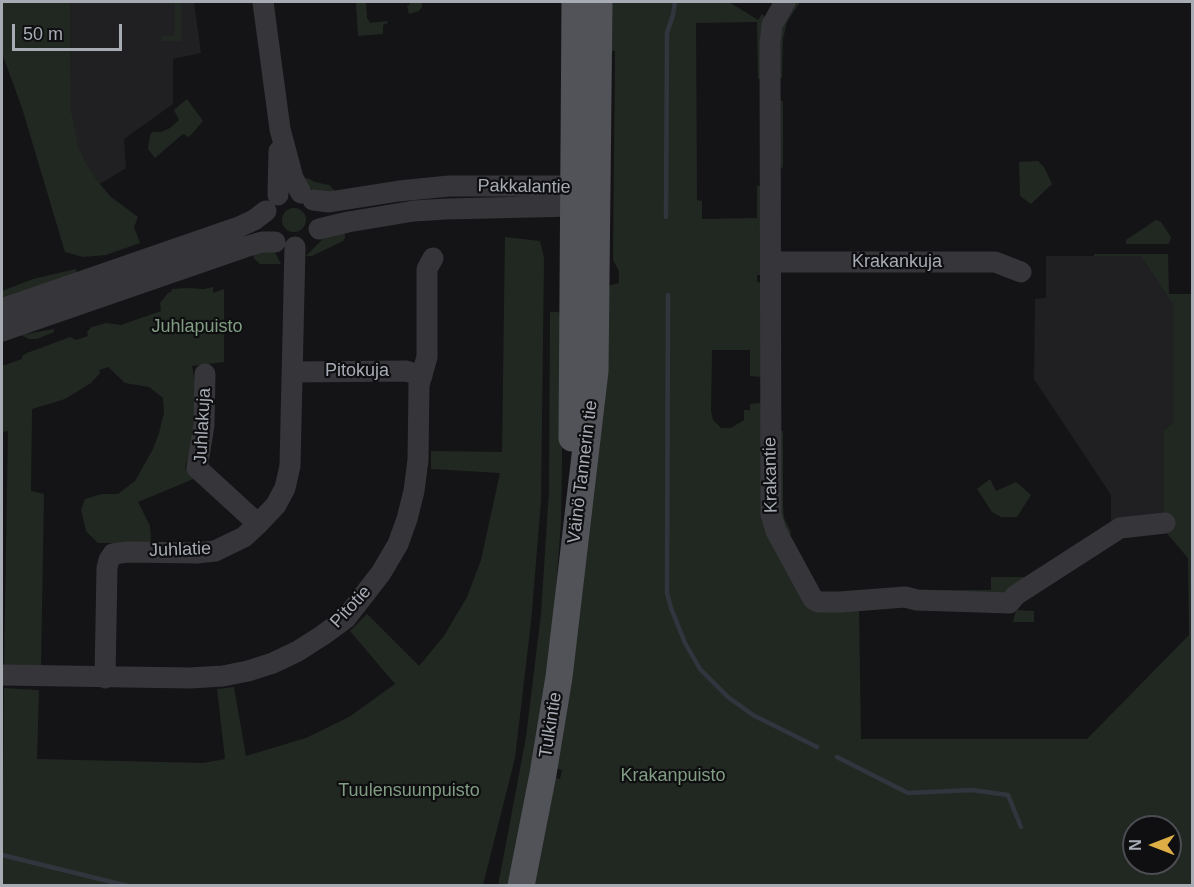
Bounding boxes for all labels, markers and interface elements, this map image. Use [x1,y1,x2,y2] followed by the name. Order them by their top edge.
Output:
[15,12,124,50] scale bar
[23,24,63,44] text: 50 m
[477,175,571,199] street label: Pakkalantie
[852,251,942,273] street label: Krakankuja
[151,316,243,338] park label: Juhlapuisto
[325,360,389,382] street label: Pitokuja
[190,387,216,465] street label: Juhlakuja
[564,399,602,545] street label: Väinö Tannerin tie
[760,437,782,513] street label: Krakantie
[149,538,211,562] street label: Juhlatie
[326,581,376,633] street label: Pitotie
[535,691,567,759] street label: Tulkintie
[620,765,726,787] park label: Krakanpuisto
[338,780,480,802] park label: Tuulensuunpuisto
[1122,815,1182,875] north arrow
[1127,839,1144,851] text: N

